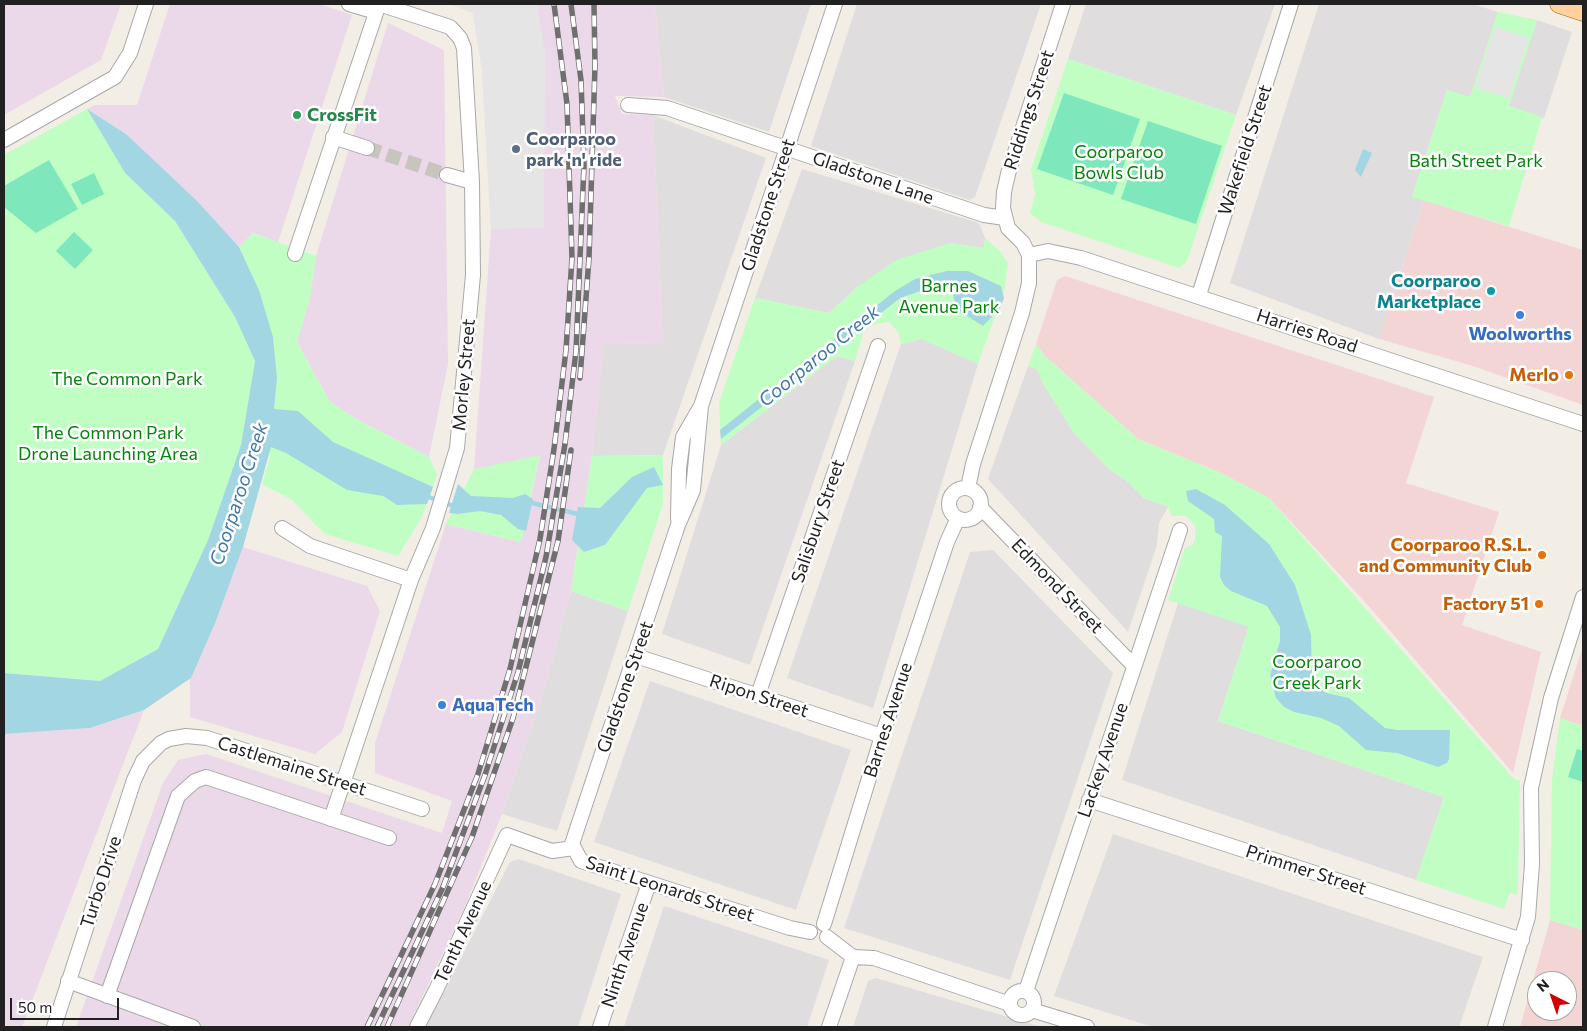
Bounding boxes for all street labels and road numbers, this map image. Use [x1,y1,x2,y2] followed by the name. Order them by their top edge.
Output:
[999,47,1059,173] street label: Riddings Street
[1214,82,1276,218] street label: Wakefield Street
[736,136,800,274] street label: Gladstone Street
[810,147,936,209] street label: Gladstone Lane
[1254,304,1360,358] street label: Harries Road
[448,318,480,432] street label: Morley Street
[787,457,849,585] street label: Salisbury Street
[1007,534,1107,638] street label: Edmond Street
[592,618,658,756] street label: Gladstone Street
[859,660,917,780] street label: Barnes Avenue
[707,670,811,722] street label: Ripon Street
[1073,700,1133,820] street label: Lackey Avenue
[215,732,369,800] street label: Castlemaine Street
[76,833,126,931] street label: Turbo Drive
[1243,840,1369,900] street label: Primmer Street
[583,852,757,926] street label: Saint Leonards Street
[430,877,496,987] street label: Tenth Avenue
[597,900,653,1010] street label: Ninth Avenue

